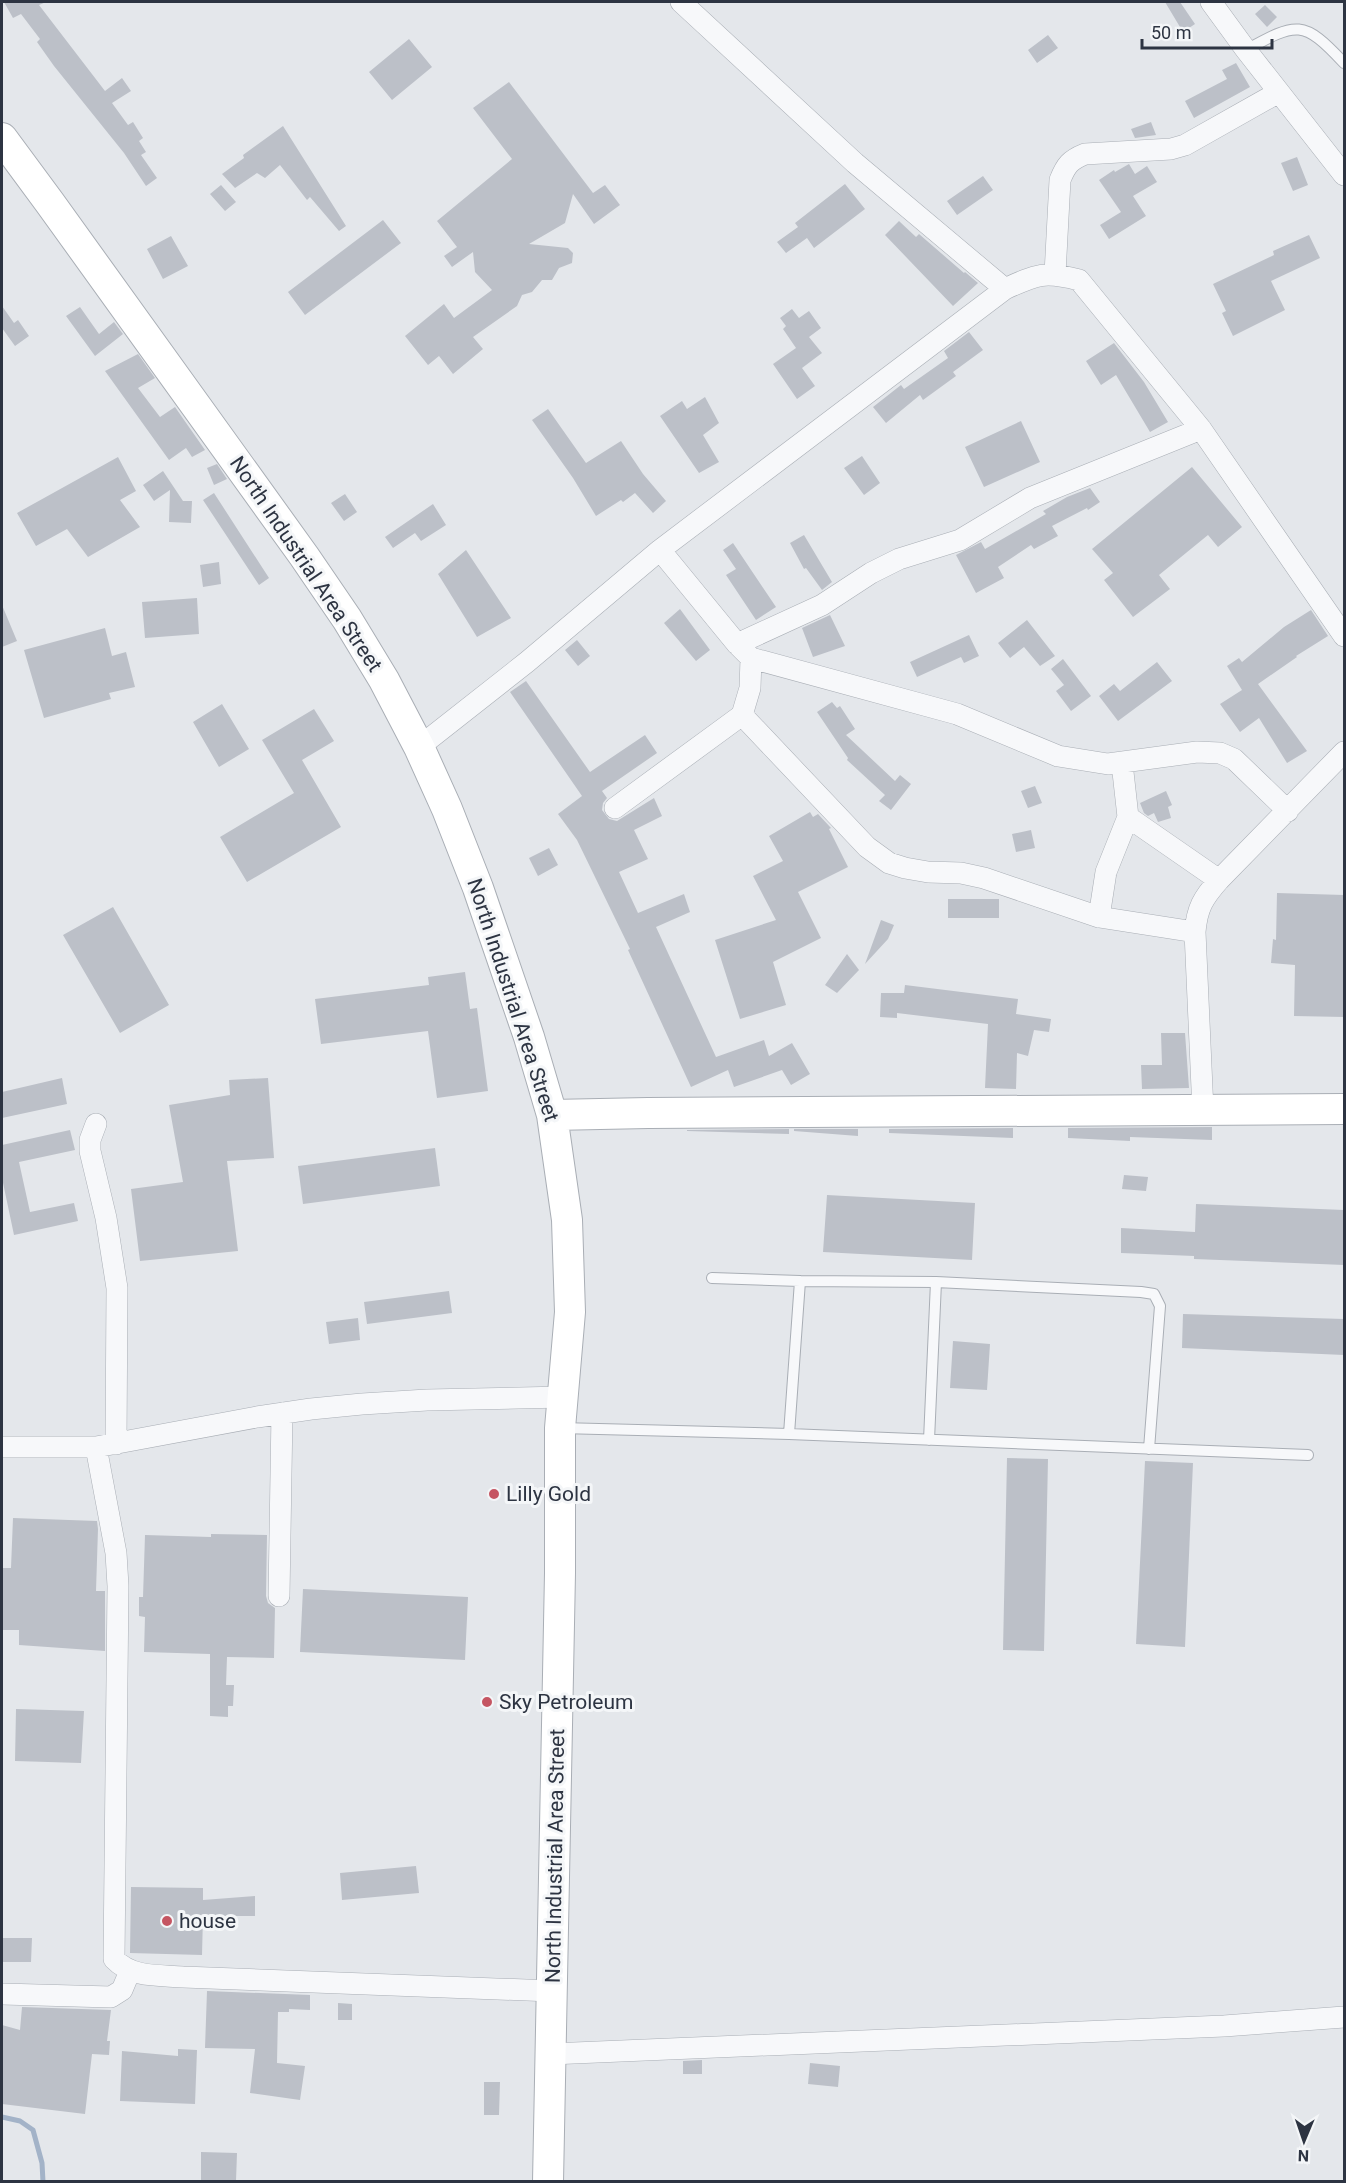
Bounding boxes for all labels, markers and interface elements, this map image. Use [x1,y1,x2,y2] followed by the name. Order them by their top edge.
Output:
[1142,12,1272,50] scale bar
[1151,22,1191,43] text: 50 m
[225,452,387,676] street label: North Industrial Area Street
[462,875,564,1125] street label: North Industrial Area Street
[506,1482,591,1506] place label: Lilly Gold
[487,1487,501,1501] marker: Lilly Gold
[499,1690,634,1714] place label: Sky Petroleum
[480,1695,494,1709] marker: Sky Petroleum
[541,1728,569,1983] street label: North Industrial Area Street
[179,1909,236,1933] place label: house
[160,1914,174,1928] marker: house
[1274,2111,1334,2171] north arrow
[1298,2146,1309,2165] text: N

